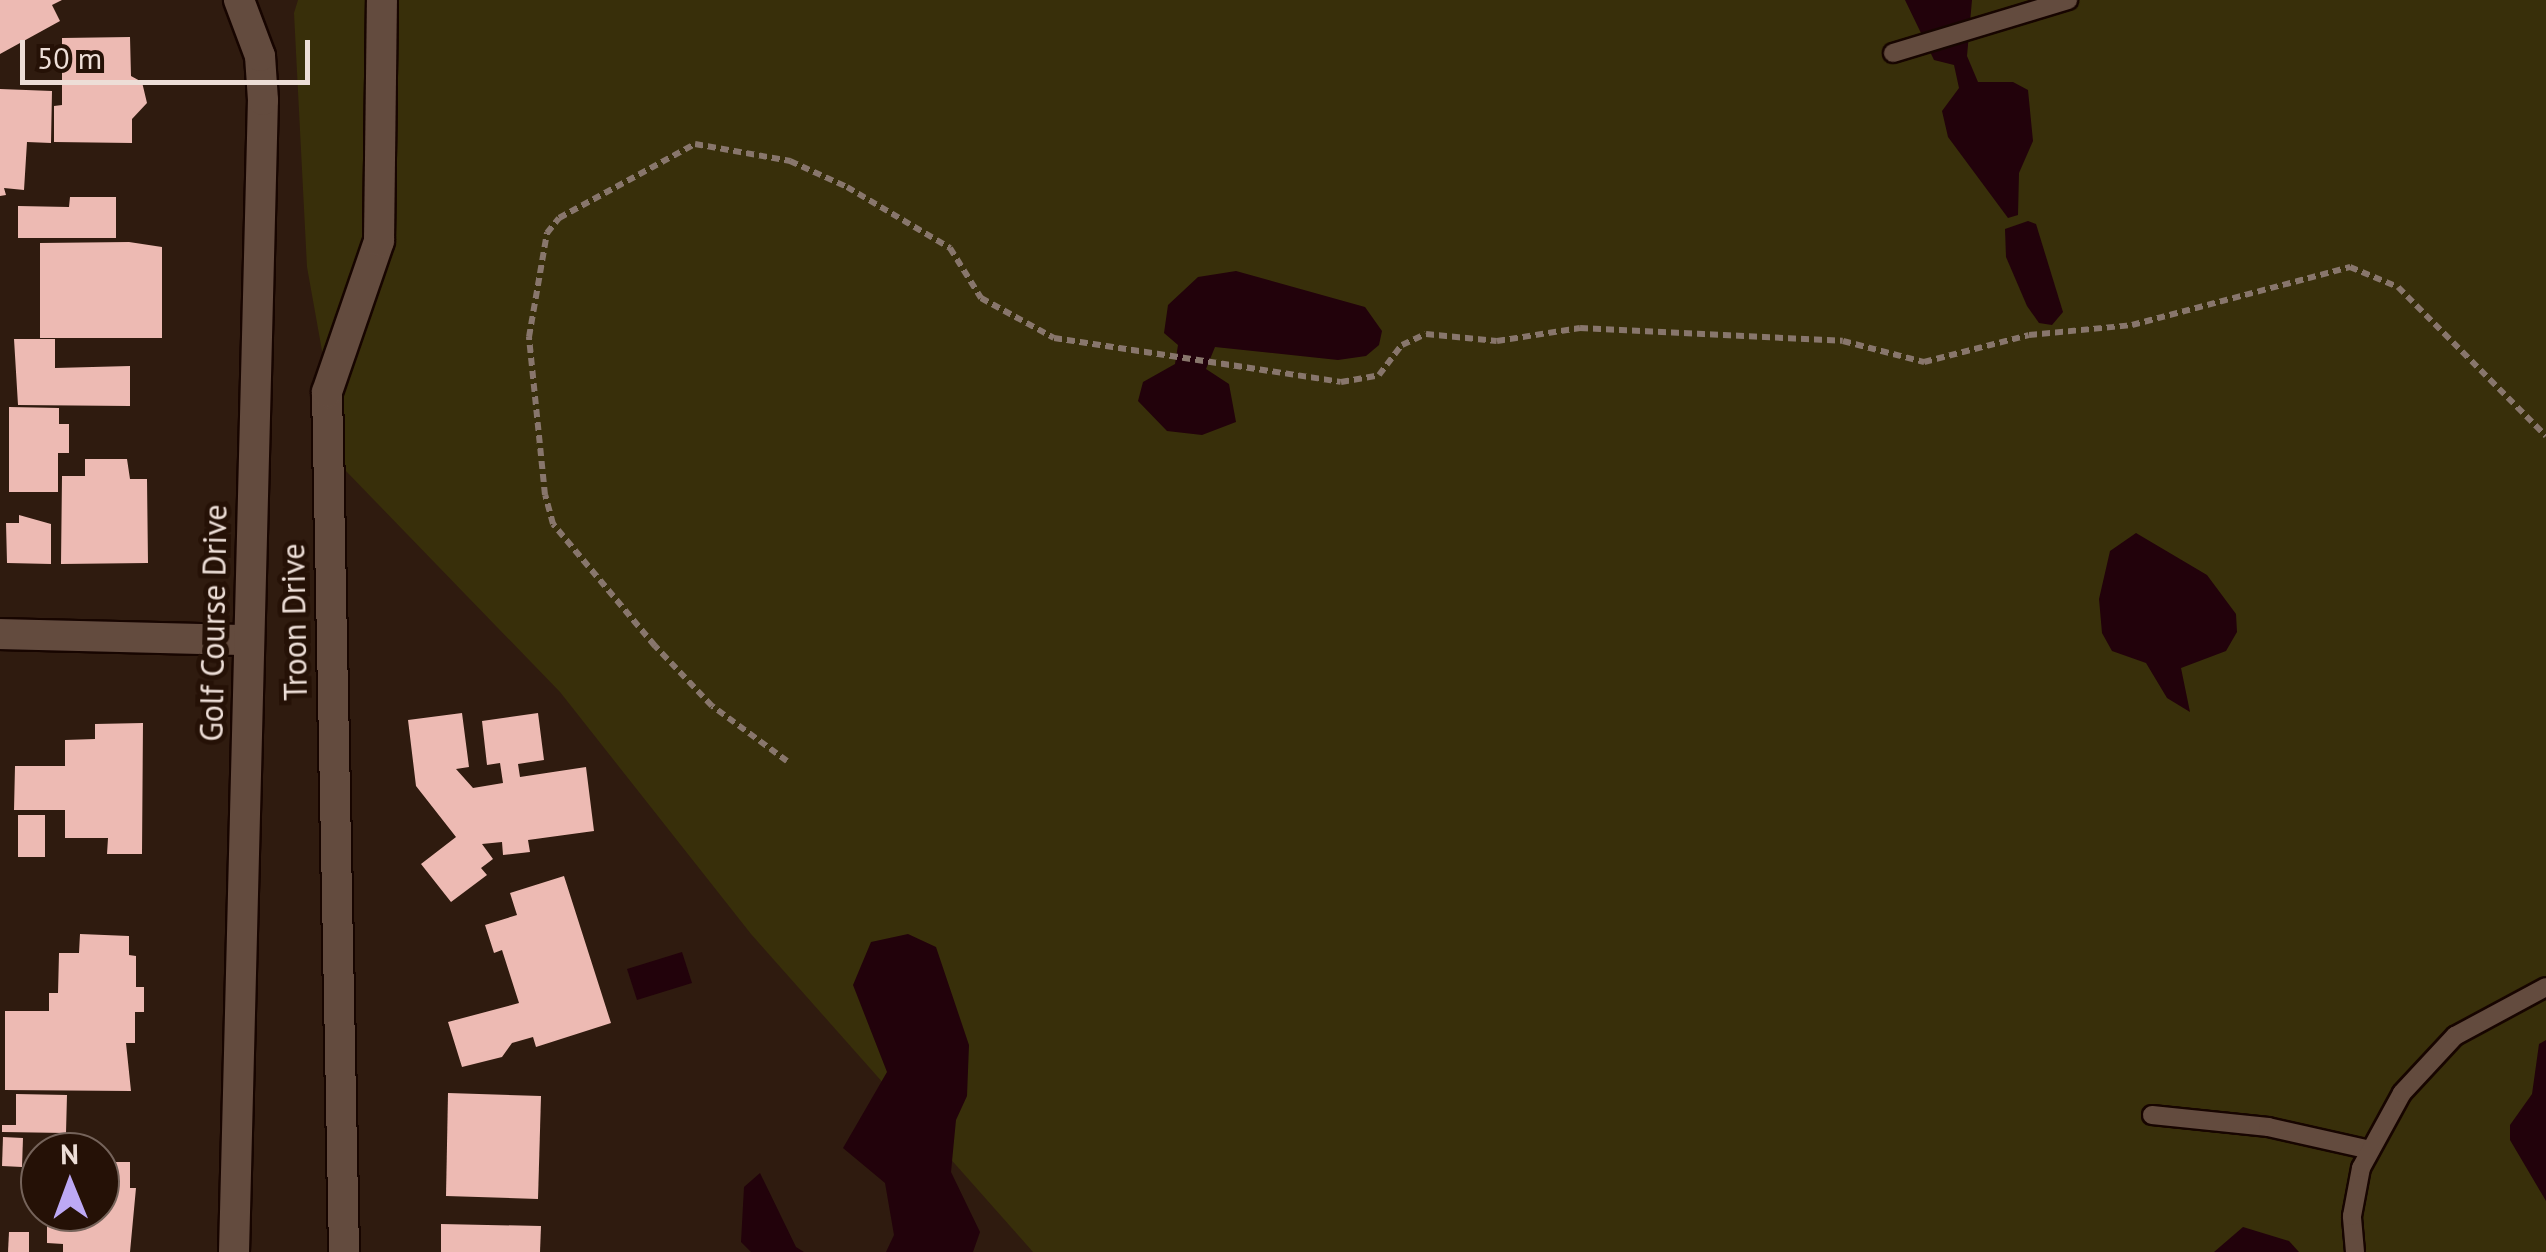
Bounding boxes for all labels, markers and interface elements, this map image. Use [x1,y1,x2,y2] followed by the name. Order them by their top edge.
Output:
[25,20,315,82] scale bar
[37,38,102,77] text: 50 m
[192,504,234,742] street label: Golf Course Drive
[273,543,315,701] street label: Troon Drive
[20,1132,120,1232] north arrow
[60,1135,79,1172] text: N

